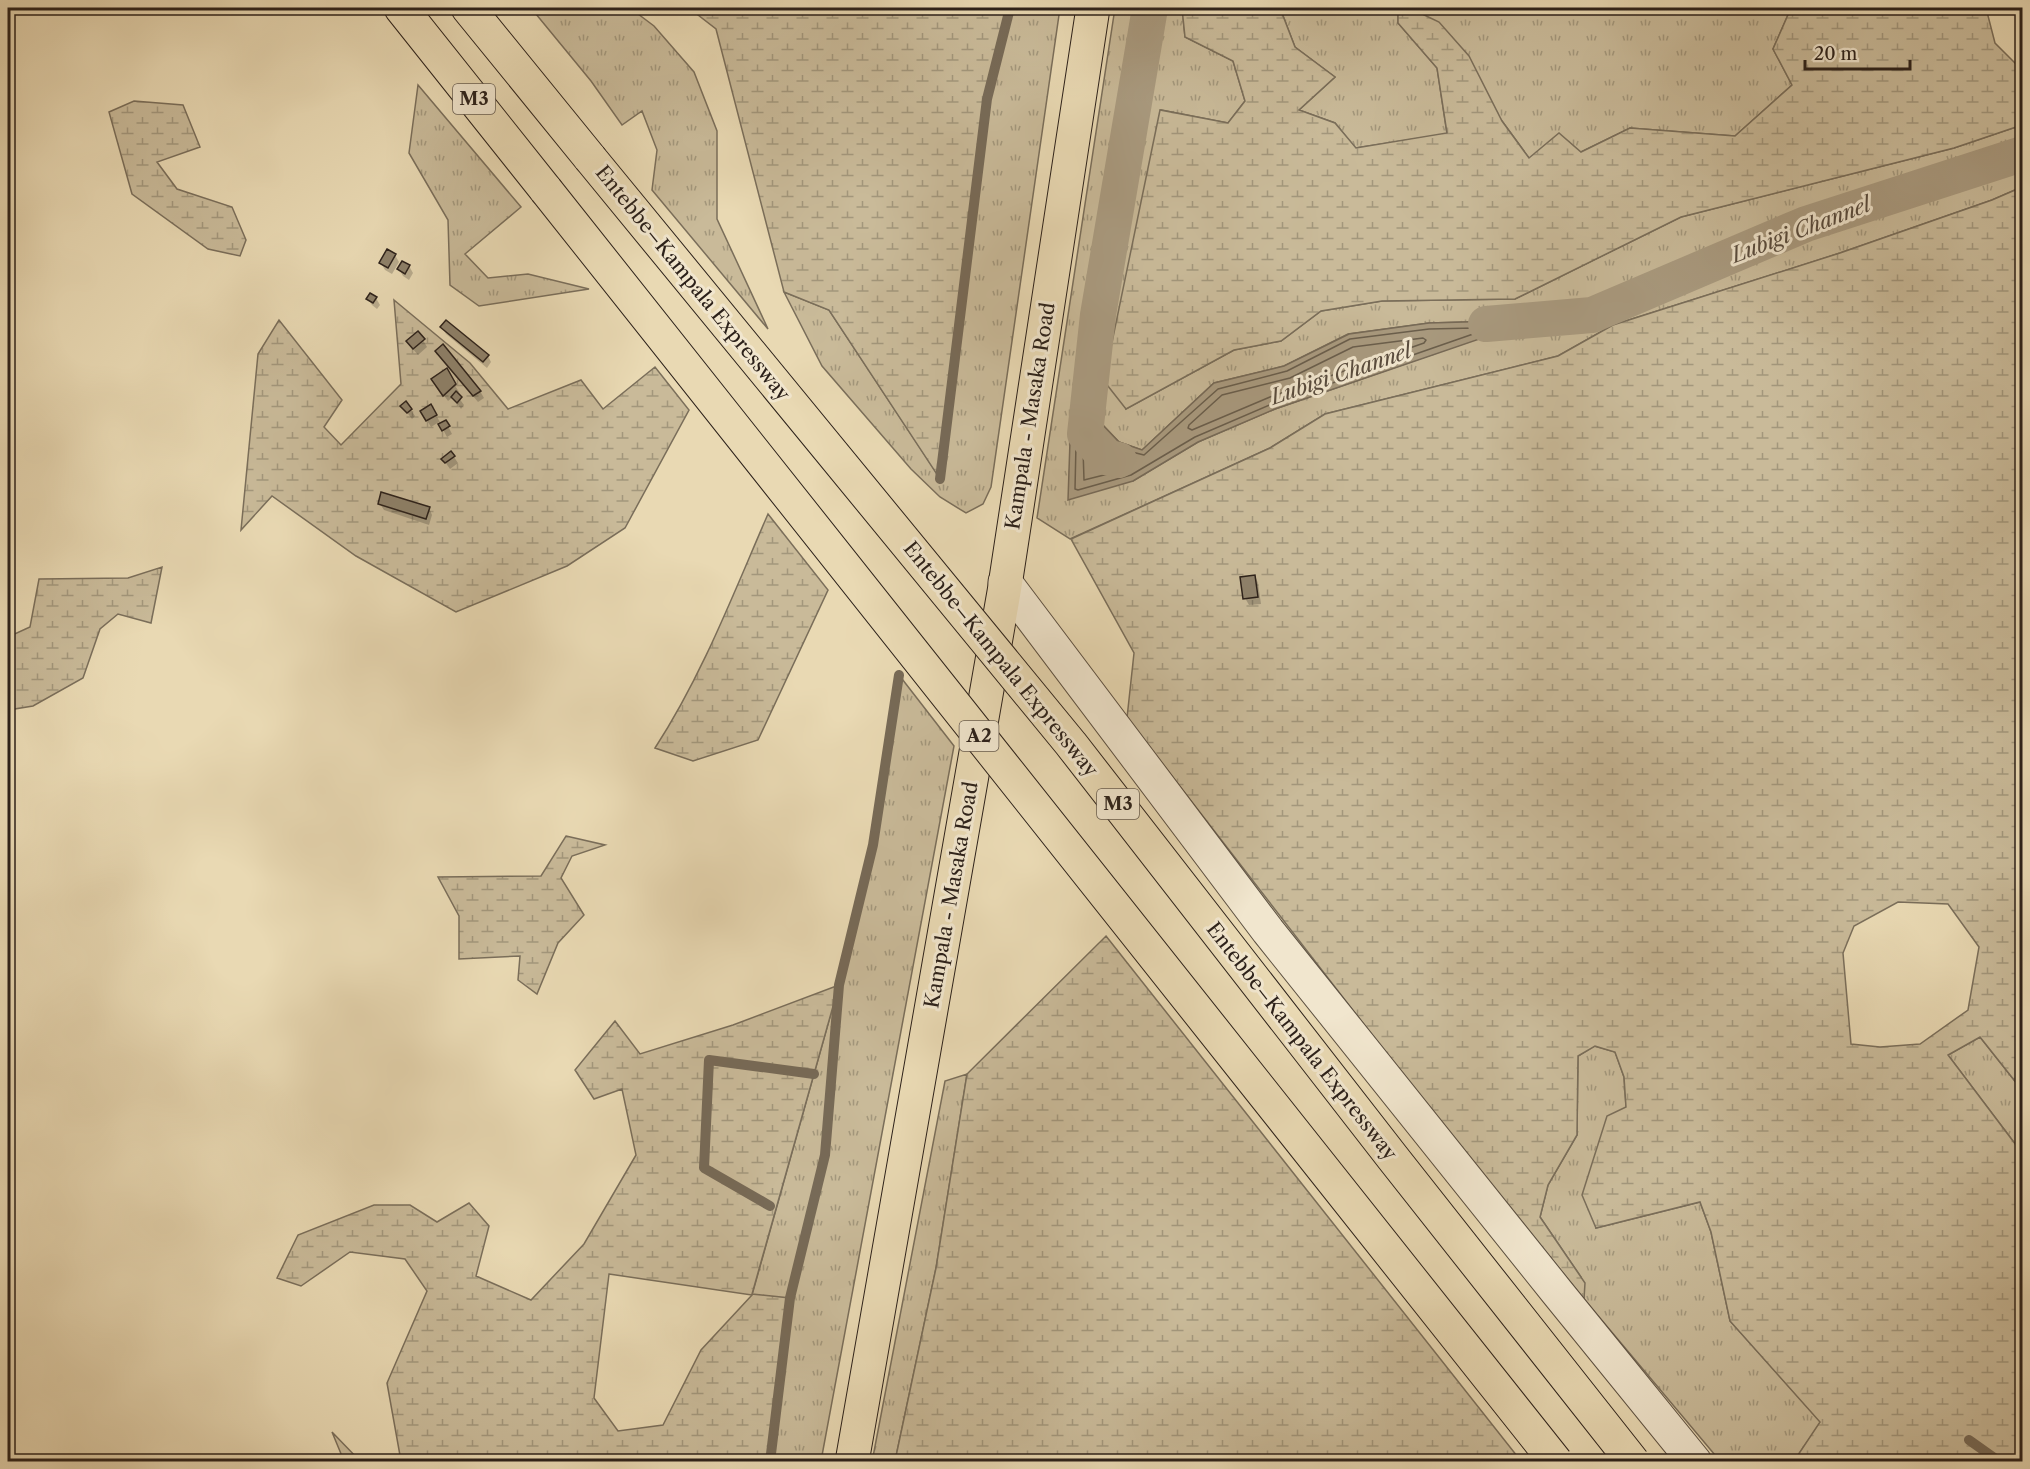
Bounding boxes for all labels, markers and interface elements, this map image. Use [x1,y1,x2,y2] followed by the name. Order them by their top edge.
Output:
[1805,33,1910,71] scale bar
[1814,43,1858,65] text: 20 m
[453,84,495,114] road number: M3
[591,161,796,406] street label: Entebbe–Kampala Expressway
[1726,191,1876,268] water label: Lubigi Channel
[1000,301,1060,531] street label: Kampala - Masaka Road
[1265,337,1417,410] water label: Lubigi Channel
[899,537,1104,782] street label: Entebbe–Kampala Expressway
[960,721,998,751] road number: A2
[919,780,983,1010] street label: Kampala - Masaka Road
[1097,789,1139,819] road number: M3
[1202,917,1403,1165] street label: Entebbe–Kampala Expressway

